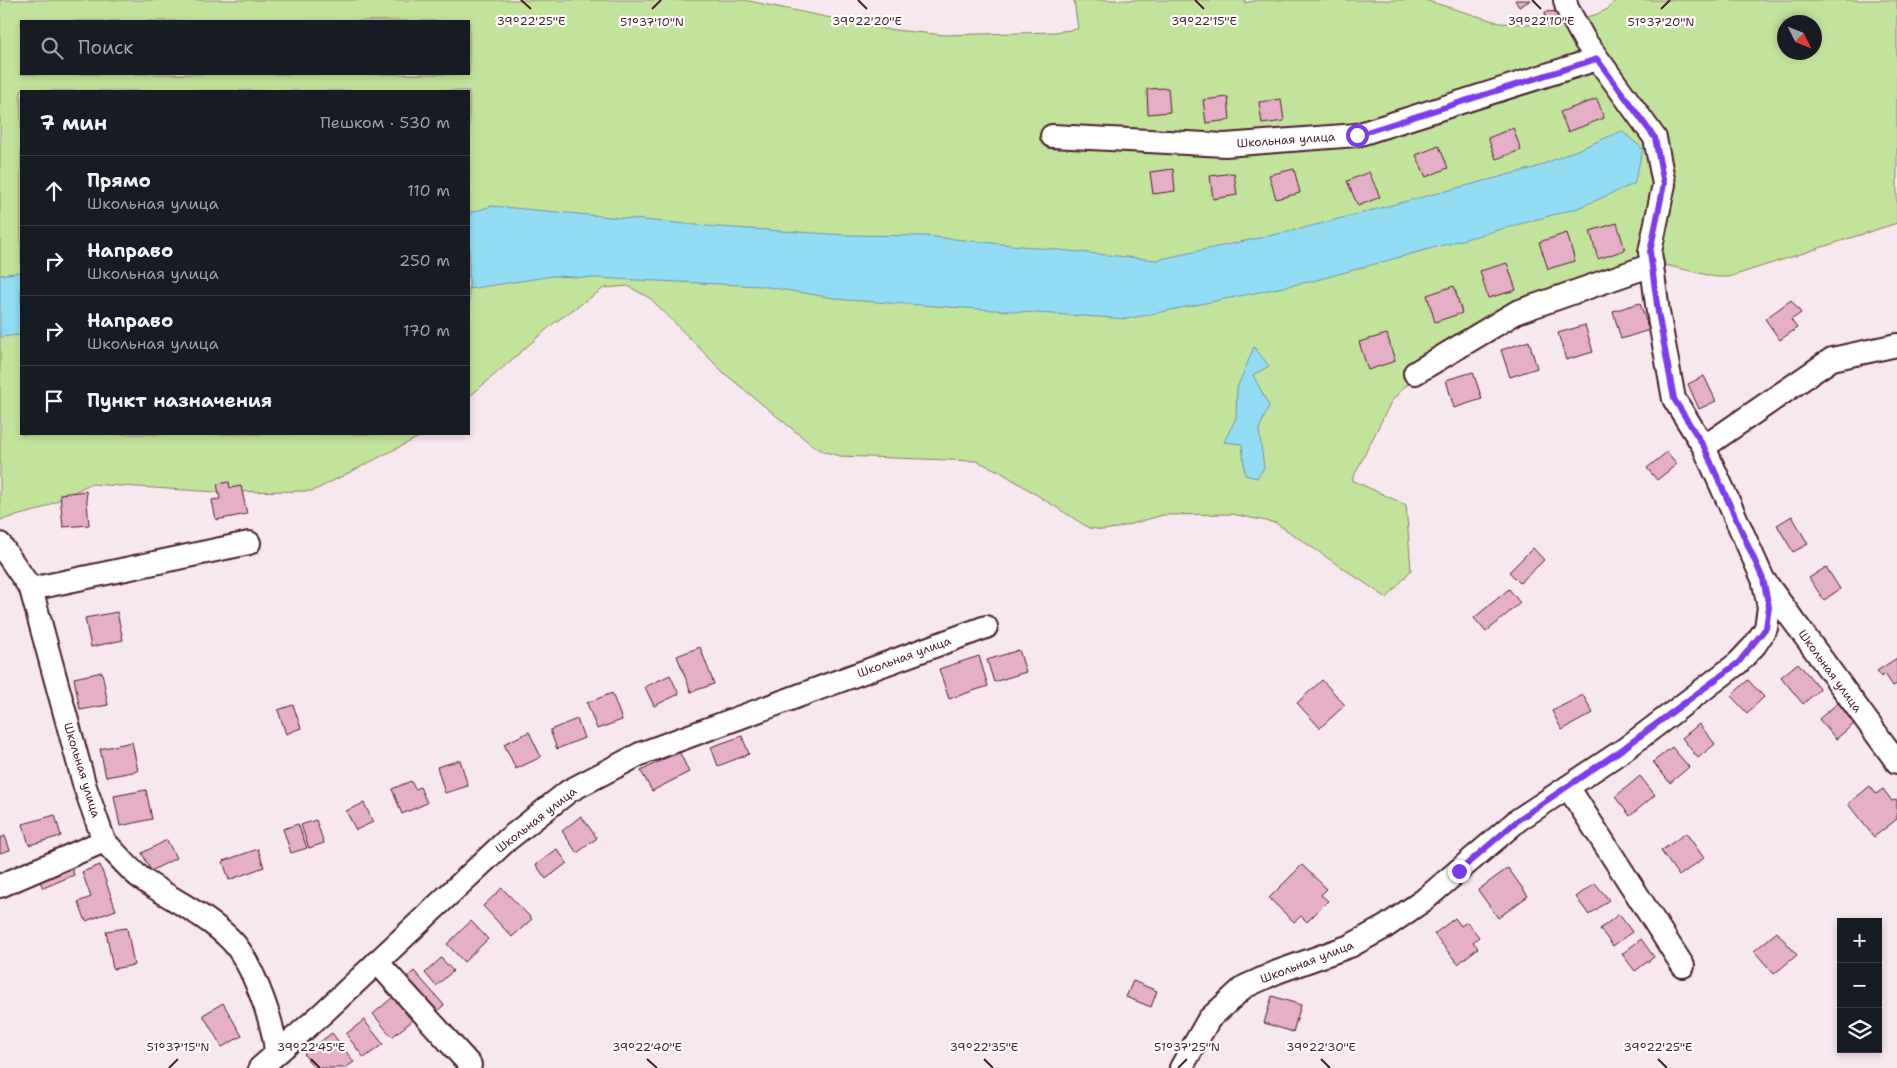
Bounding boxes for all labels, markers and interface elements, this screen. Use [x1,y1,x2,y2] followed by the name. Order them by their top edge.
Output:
[497,13,565,29] text: 39°22'25"E
[832,13,902,29] text: 39°22'20"E
[1171,13,1237,29] text: 39°22'15"E
[1508,13,1574,29] text: 39°22'10"E
[620,14,684,30] text: 51°37'10"N
[1628,14,1694,30] text: 51°37'20"N
[1777,15,1822,60] north arrow
[20,20,470,75] search box
[38,34,66,62] icon: search
[78,35,133,60] text: Поиск
[40,109,107,137] text: 7 мин
[320,112,450,133] text: Пешком · 530 m
[1346,124,1369,147] route start
[1236,129,1336,151] street label: Школьная улица
[87,168,151,193] text: Прямо
[40,177,68,205] icon: ahead
[407,180,450,201] text: 110 m
[87,193,219,214] text: Школьная улица
[87,238,173,263] text: Направо
[40,247,68,275] icon: right
[399,250,450,271] text: 250 m
[87,263,219,284] text: Школьная улица
[87,308,173,333] text: Направо
[40,317,68,345] icon: right
[403,320,450,341] text: 170 m
[87,333,219,354] text: Школьная улица
[40,387,68,415] icon: arrive
[87,388,272,413] text: Пункт назначения
[1794,626,1866,716] street label: Школьная улица
[855,632,954,681] street label: Школьная улица
[60,720,104,820] street label: Школьная улица
[492,783,580,857] street label: Школьная улица
[1448,860,1471,883] route end
[1837,918,1882,1053] map controls
[1837,918,1882,963] button: +
[1258,937,1356,987] street label: Школьная улица
[1837,963,1882,1008] button: −
[1837,1008,1882,1053] button: layers
[147,1039,209,1055] text: 51°37'15"N
[277,1039,345,1055] text: 39°22'45"E
[612,1039,682,1055] text: 39°22'40"E
[950,1039,1018,1055] text: 39°22'35"E
[1154,1039,1220,1055] text: 51°37'25"N
[1286,1039,1356,1055] text: 39°22'30"E
[1624,1039,1692,1055] text: 39°22'25"E

